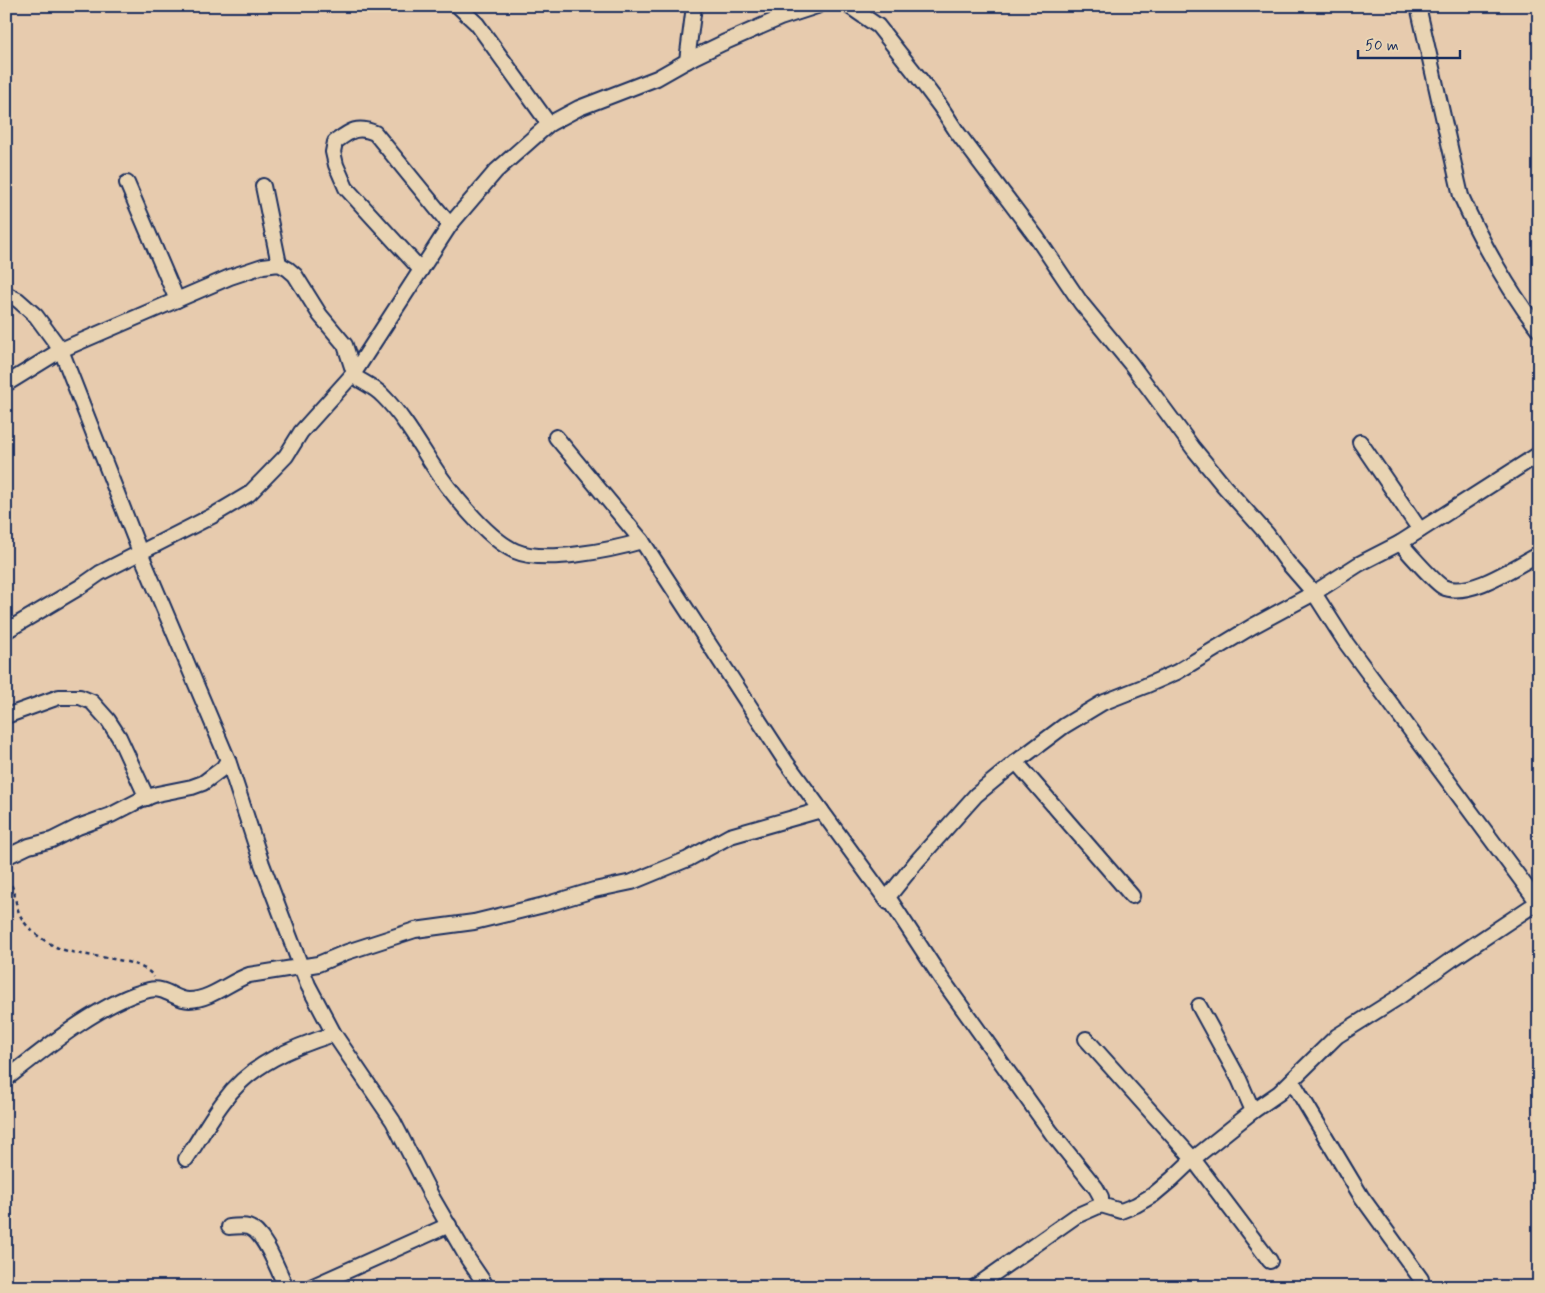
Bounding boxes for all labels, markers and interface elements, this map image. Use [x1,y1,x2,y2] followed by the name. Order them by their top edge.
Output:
[1358,28,1460,60] scale bar
[1365,36,1399,56] text: 50 m

